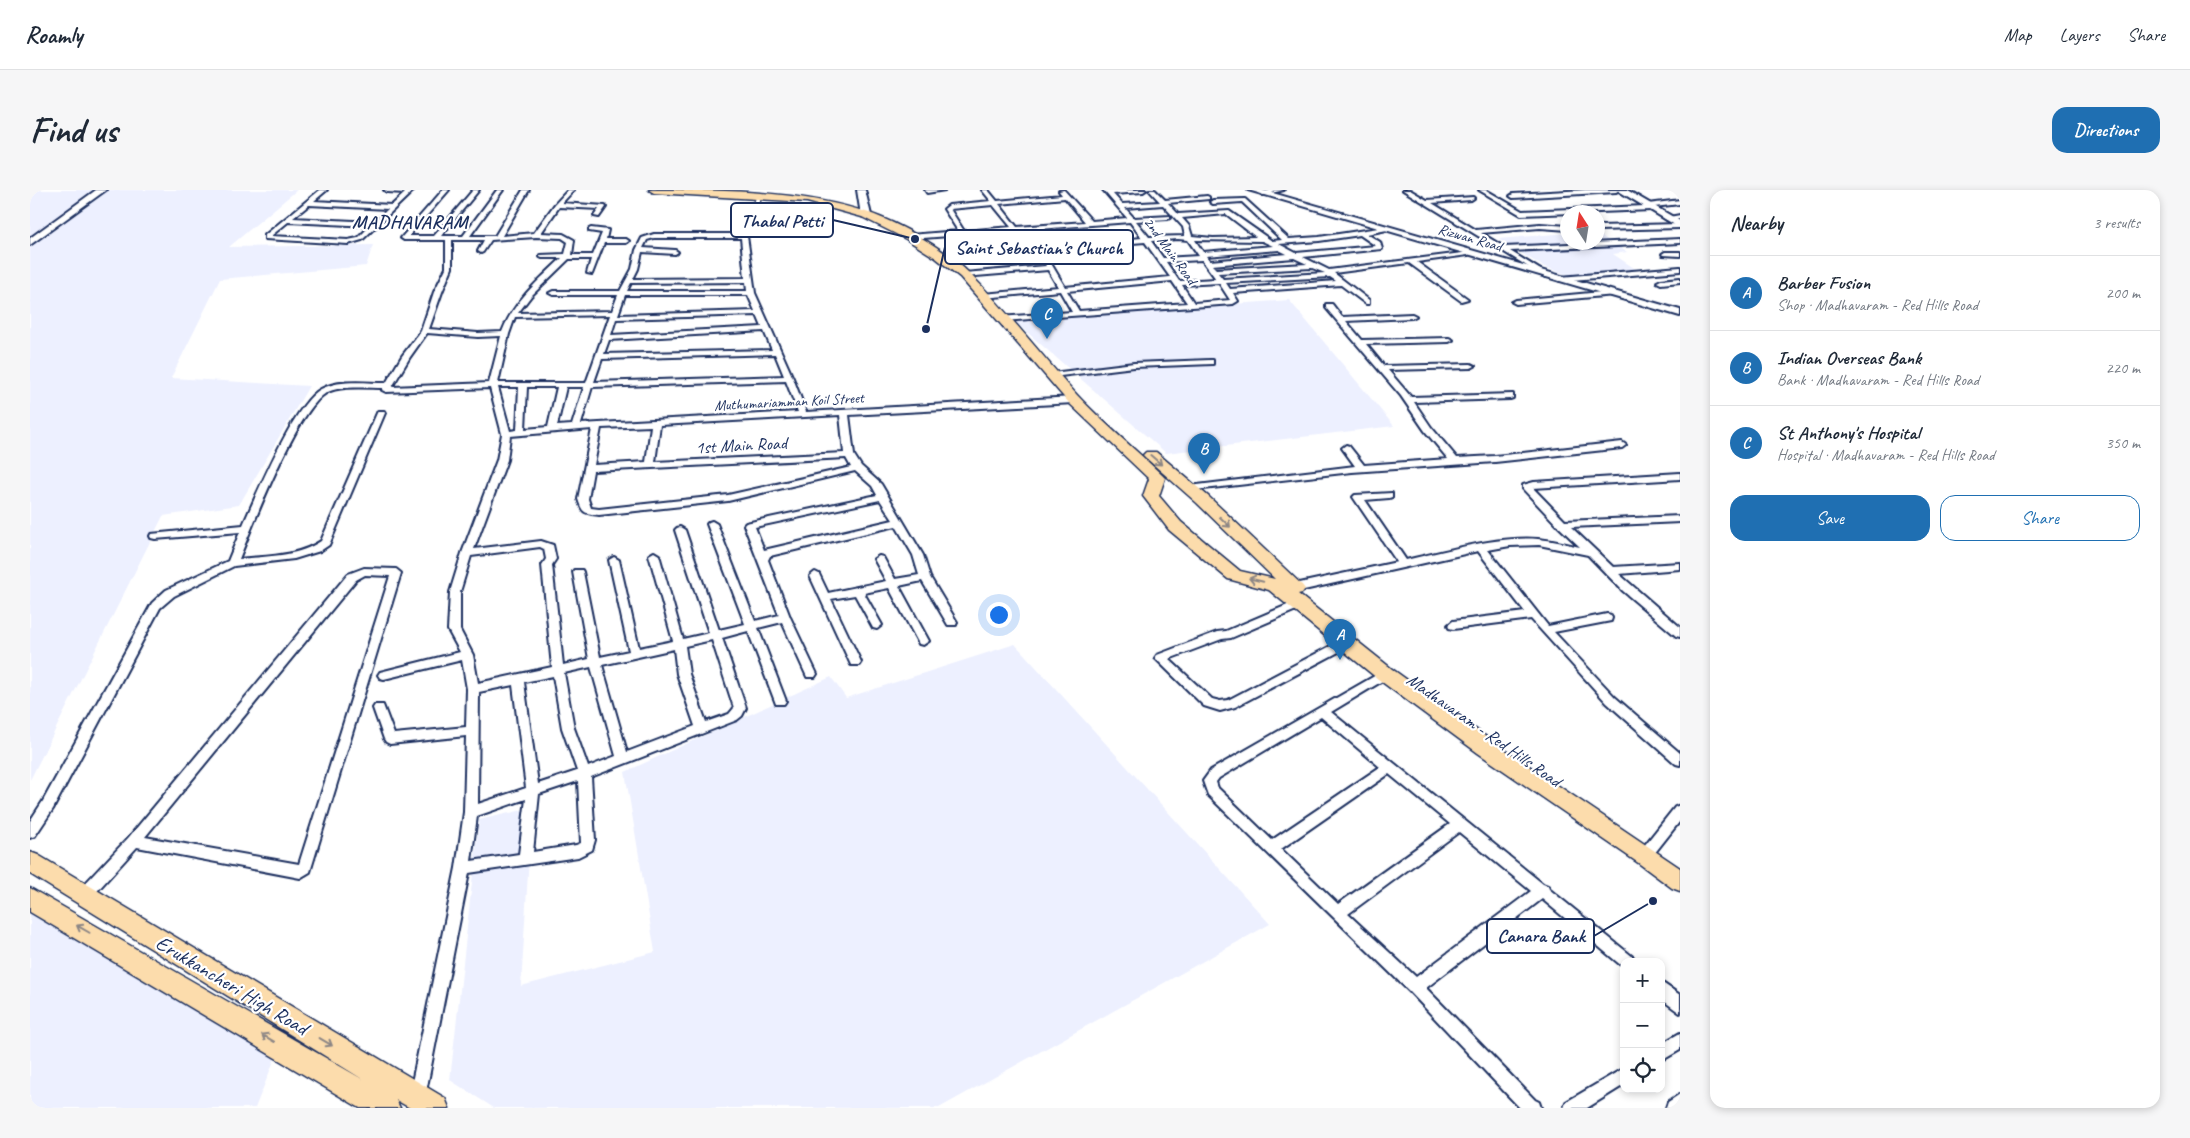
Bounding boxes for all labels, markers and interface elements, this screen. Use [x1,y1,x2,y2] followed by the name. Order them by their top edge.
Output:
[25,20,82,50] text: Roamly
[2004,24,2032,46] text: Map
[2060,24,2099,46] text: Layers
[2127,24,2165,46] text: Share
[2052,107,2160,153] button: Directions
[30,108,117,153] text: Find us
[731,203,833,237] callout: Thabal Petti
[1560,205,1605,250] north arrow
[741,209,825,233] text: Thabal Petti
[352,210,469,234] district label: MADHAVARAM
[1730,210,1783,236] text: Nearby
[2093,213,2140,233] text: 3 results
[1139,214,1202,290] street label: 2nd Main Road
[1436,220,1506,257] street label: Rizwan Road
[945,230,1133,264] callout: Saint Sebastian's Church
[955,236,1124,260] text: Saint Sebastian's Church
[1777,271,1870,295] text: Barber Fusion
[1742,283,1750,303] text: A
[2106,283,2140,303] text: 200 m
[1777,295,1978,315] text: Shop · Madhavaram - Red Hills Road
[1031,298,1063,339] pin: C
[1777,346,1921,370] text: Indian Overseas Bank
[1742,358,1750,378] text: B
[2106,358,2140,378] text: 220 m
[1777,370,1979,390] text: Bank · Madhavaram - Red Hills Road
[714,388,866,415] street label: Muthumariamman Koil Street
[1777,421,1920,445] text: St Anthony's Hospital
[695,431,790,458] street label: 1st Main Road
[1188,433,1220,474] pin: B
[1742,433,1750,453] text: C
[2106,433,2140,453] text: 350 m
[1777,445,1995,465] text: Hospital · Madhavaram - Red Hills Road
[1149,454,1162,466] one-way arrow
[1730,495,1930,541] button: Save
[1940,495,2140,541] button: Share
[1219,516,1231,528] one-way arrow
[1249,575,1265,585] one-way arrow
[986,602,1012,628] your location
[1324,619,1356,660] pin: A
[1403,668,1568,793] street label: Madhavaram - Red Hills Road
[1487,919,1594,953] callout: Canara Bank
[77,924,91,934] one-way arrow
[1497,924,1587,948] text: Canara Bank
[151,929,316,1043] street label: Erukkancheri High Road
[1620,958,1665,1093] map controls
[1620,958,1665,1003] button: +
[1620,1003,1665,1048] button: −
[262,1033,276,1043] one-way arrow
[318,1038,332,1048] one-way arrow
[1620,1048,1665,1093] button: locate

